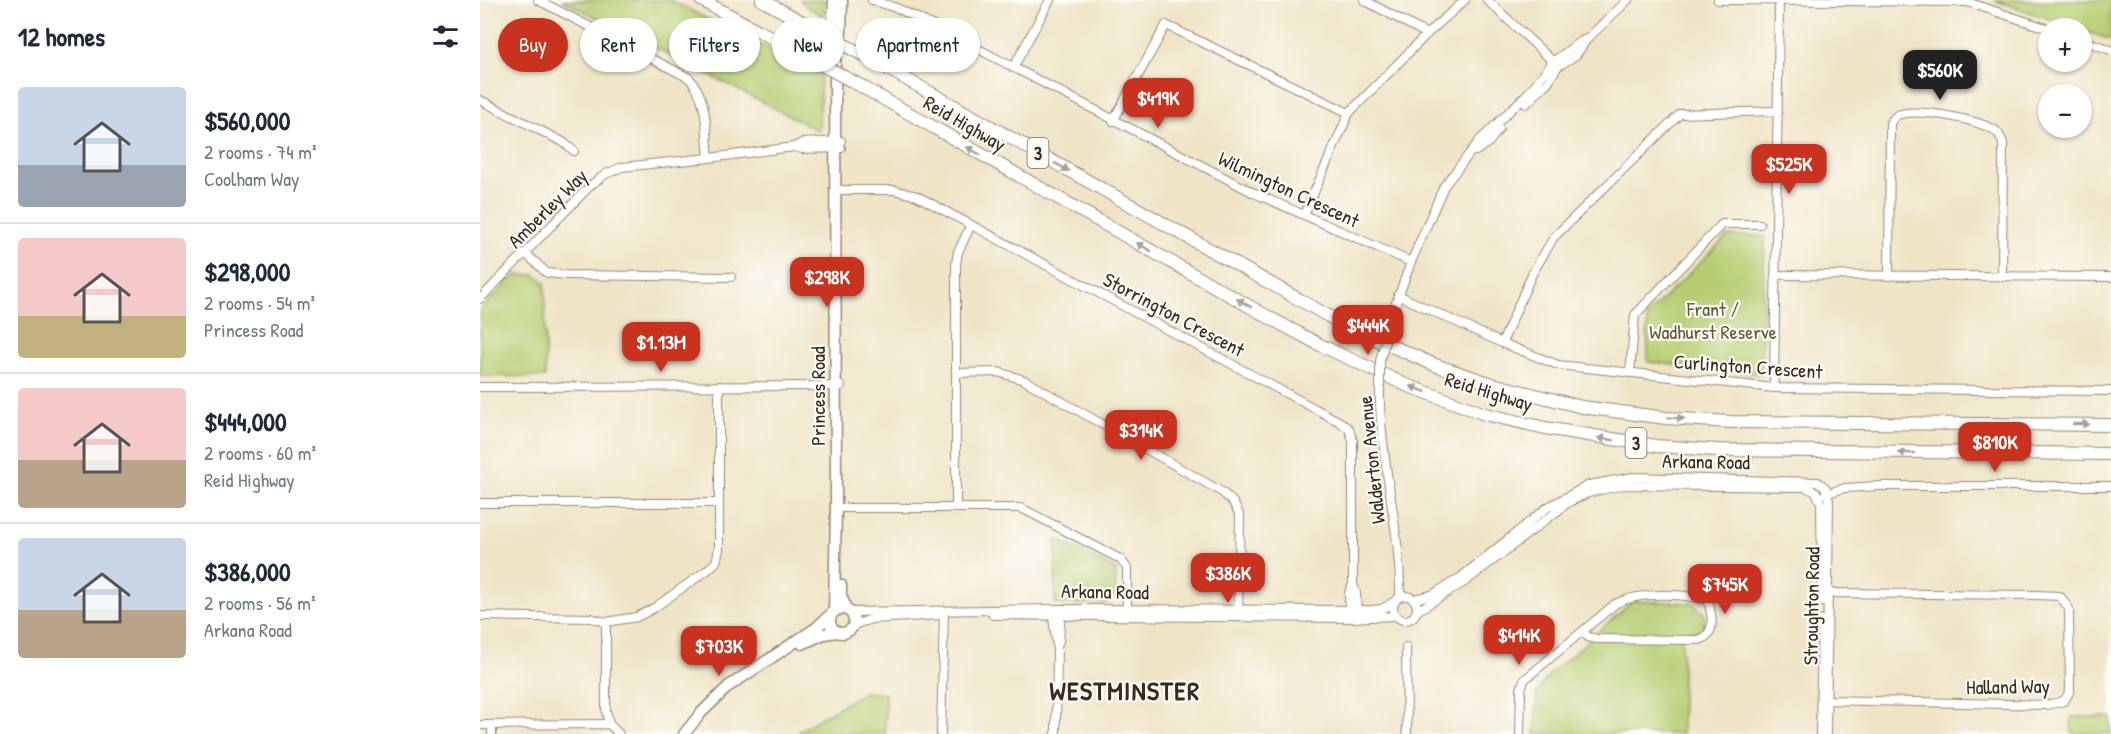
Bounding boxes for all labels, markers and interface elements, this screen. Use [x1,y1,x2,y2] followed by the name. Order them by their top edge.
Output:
[498,18,568,72] chip: Buy
[580,18,657,72] chip: Rent
[669,18,760,72] chip: Filters
[772,18,844,72] chip: New
[856,18,980,72] chip: Apartment
[2038,18,2092,138] map controls
[2038,18,2092,72] button: +
[18,19,105,54] text: 12 homes
[429,20,462,53] icon: filters
[1898,50,1982,101] pin: $560K
[1917,56,1963,83] text: $560K
[1116,78,1200,129] pin: $419K
[1137,84,1179,111] text: $419K
[2038,84,2092,138] button: −
[919,89,1011,157] street label: Reid Highway
[204,103,290,138] text: $560,000
[66,111,138,183] icon: home
[204,138,316,165] text: 2 rooms · 74 m²
[1028,138,1048,168] road number: 3
[1747,144,1831,195] pin: $525K
[1214,145,1365,234] street label: Wilmington Crescent
[966,146,983,156] one-way arrow
[1766,150,1812,177] text: $525K
[501,162,593,254] street label: Amberley Way
[1054,162,1071,172] one-way arrow
[204,165,299,192] text: Coolham Way
[1136,241,1152,252] one-way arrow
[204,254,290,289] text: $298,000
[785,257,869,308] pin: $298K
[66,262,138,334] icon: home
[804,263,850,290] text: $298K
[1099,265,1250,363] street label: Storrington Crescent
[204,289,315,316] text: 2 rooms · 54 m²
[1649,295,1777,345] park label: Frant / Wadhurst Reserve
[1235,298,1252,308] one-way arrow
[1326,305,1410,356] pin: $444K
[1346,311,1390,338] text: $444K
[204,316,303,343] text: Princess Road
[612,322,710,373] pin: $1.13M
[636,328,686,355] text: $1.13M
[804,346,831,446] street label: Princess Road
[1673,347,1824,385] street label: Curlington Crescent
[1442,365,1536,417] street label: Reid Highway
[1409,384,1427,394] one-way arrow
[1351,395,1391,525] street label: Walderton Avenue
[204,404,287,439] text: $444,000
[1099,410,1183,461] pin: $314K
[66,412,138,484] icon: home
[1666,413,1685,423] one-way arrow
[1119,416,1163,443] text: $314K
[2071,419,2090,429] one-way arrow
[1953,422,2037,473] pin: $810K
[1626,428,1646,458] road number: 3
[1972,428,2018,455] text: $810K
[1597,434,1616,443] one-way arrow
[204,439,316,466] text: 2 rooms · 60 m²
[1662,447,1750,475] street label: Arkana Road
[1896,448,1915,458] one-way arrow
[204,466,295,493] text: Reid Highway
[1796,546,1826,665] street label: Stroughton Road
[1186,553,1270,604] pin: $386K
[204,554,291,589] text: $386,000
[1205,559,1251,586] text: $386K
[66,562,138,634] icon: home
[1683,564,1767,615] pin: $745K
[1702,570,1748,597] text: $745K
[1061,577,1149,605] street label: Arkana Road
[204,589,316,616] text: 2 rooms · 56 m²
[1477,615,1561,666] pin: $414K
[204,616,292,643] text: Arkana Road
[1498,621,1540,648] text: $414K
[677,626,761,677] pin: $703K
[695,632,743,659] text: $703K
[1966,672,2050,700] street label: Halland Way
[1050,673,1200,708] district label: WESTMINSTER

